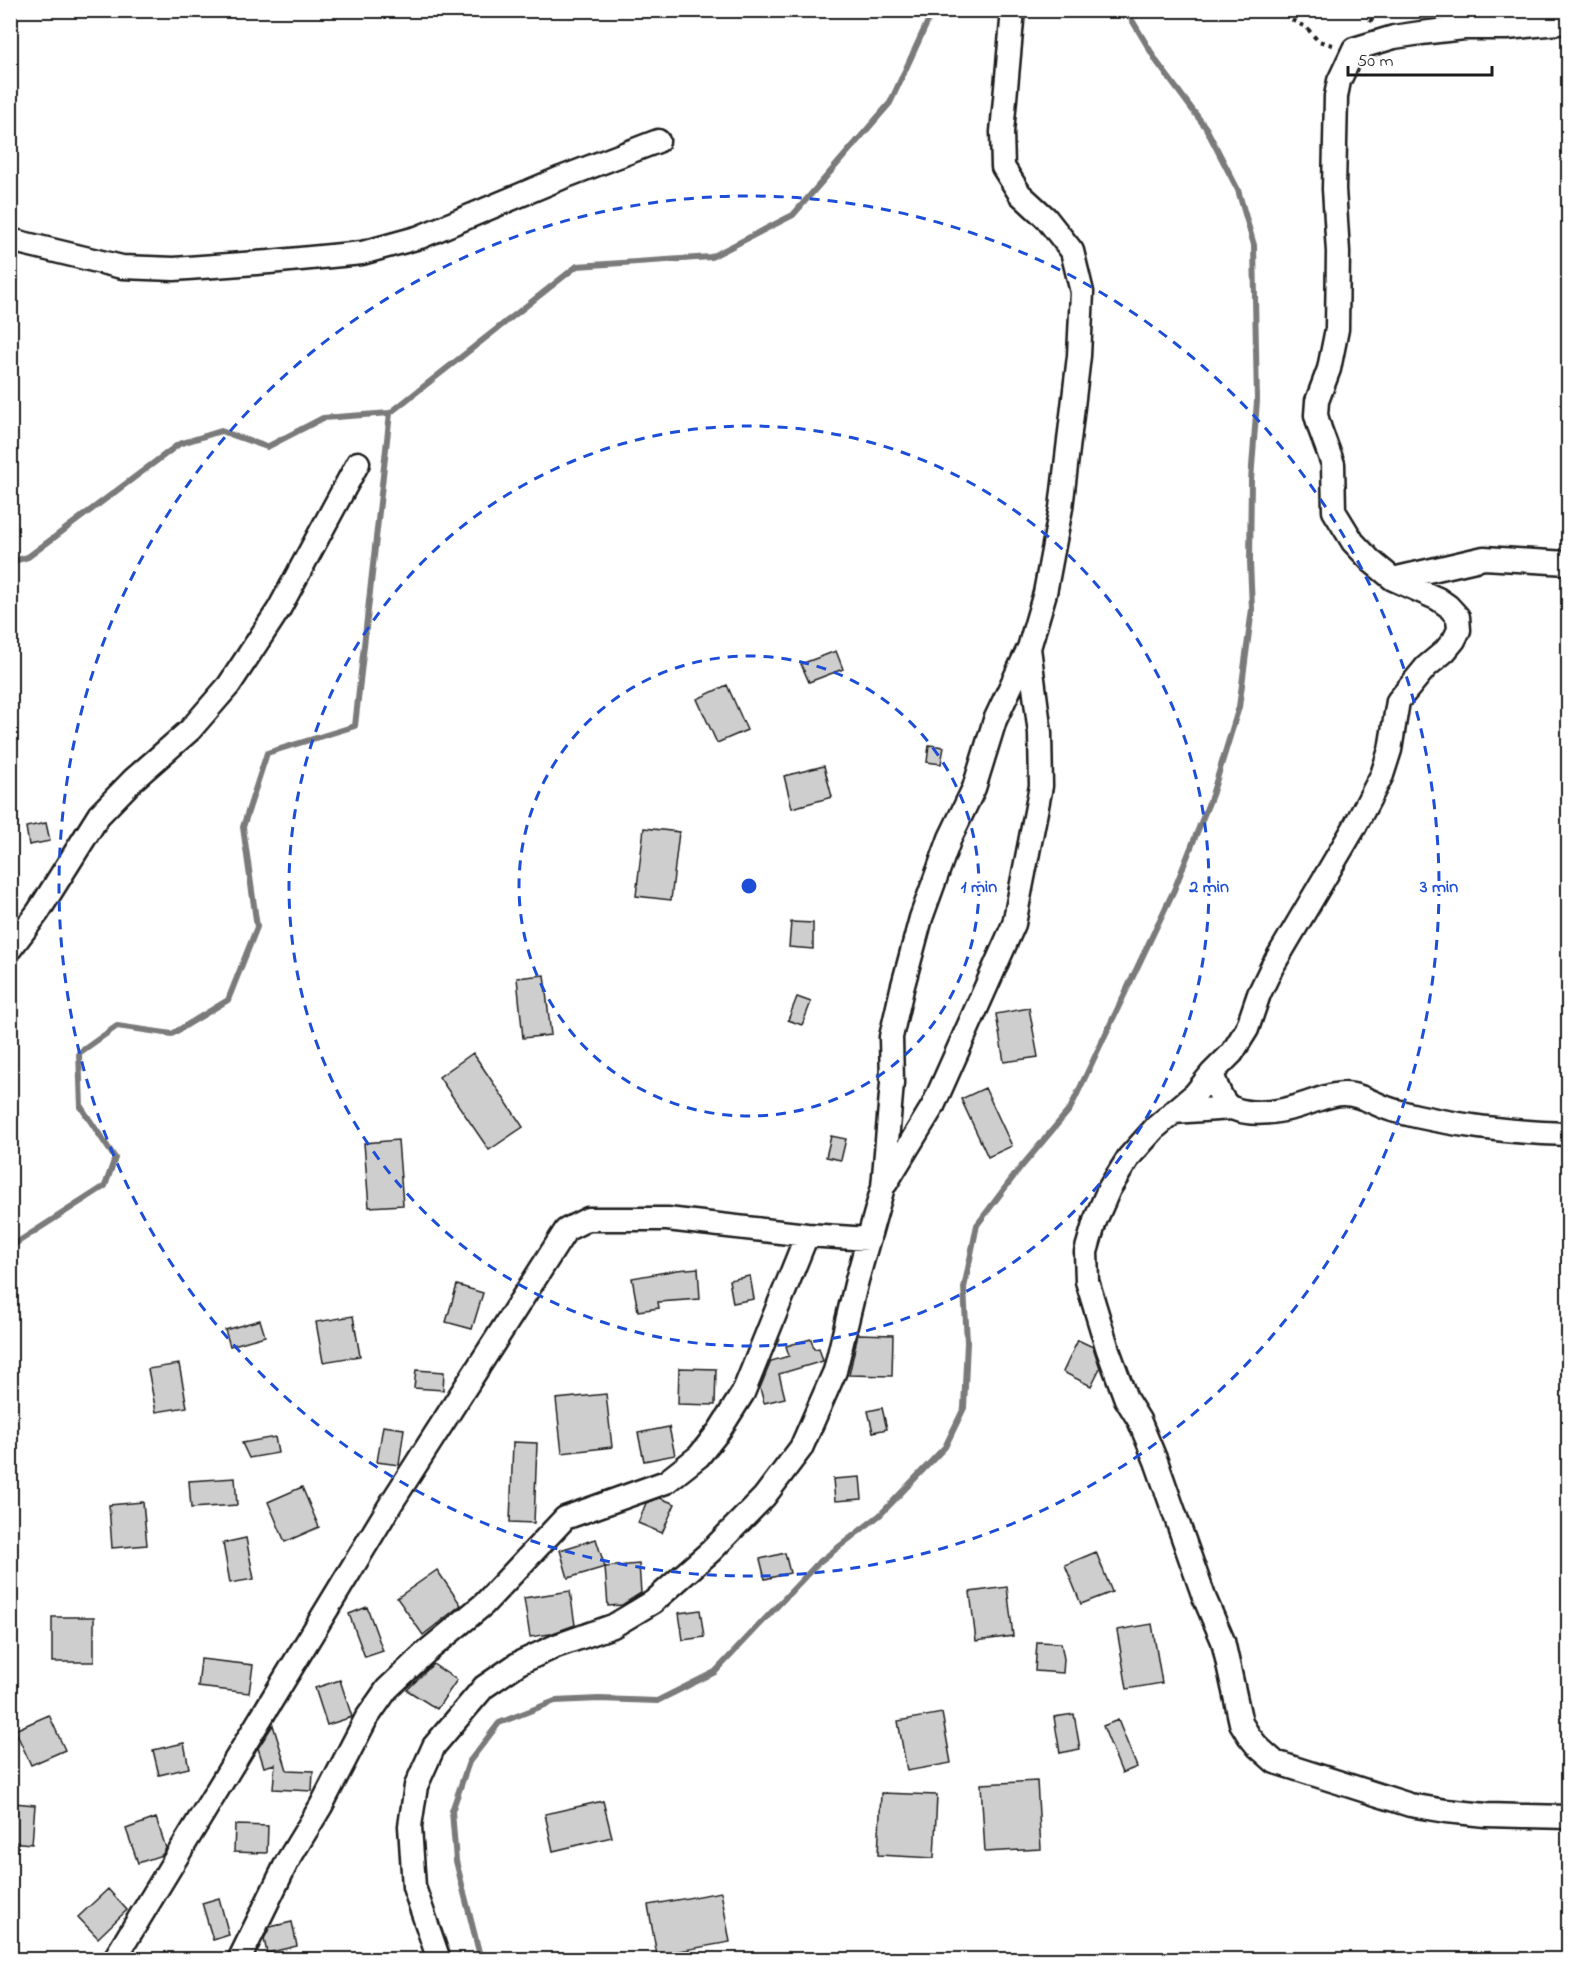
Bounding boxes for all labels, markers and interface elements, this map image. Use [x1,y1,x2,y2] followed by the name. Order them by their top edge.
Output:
[1348,39,1492,77] scale bar
[1357,49,1394,75] text: 50 m
[961,875,997,901] text: 1 min
[1188,875,1229,901] text: 2 min
[1419,875,1458,901] text: 3 min
[739,876,759,896] centre of rings

